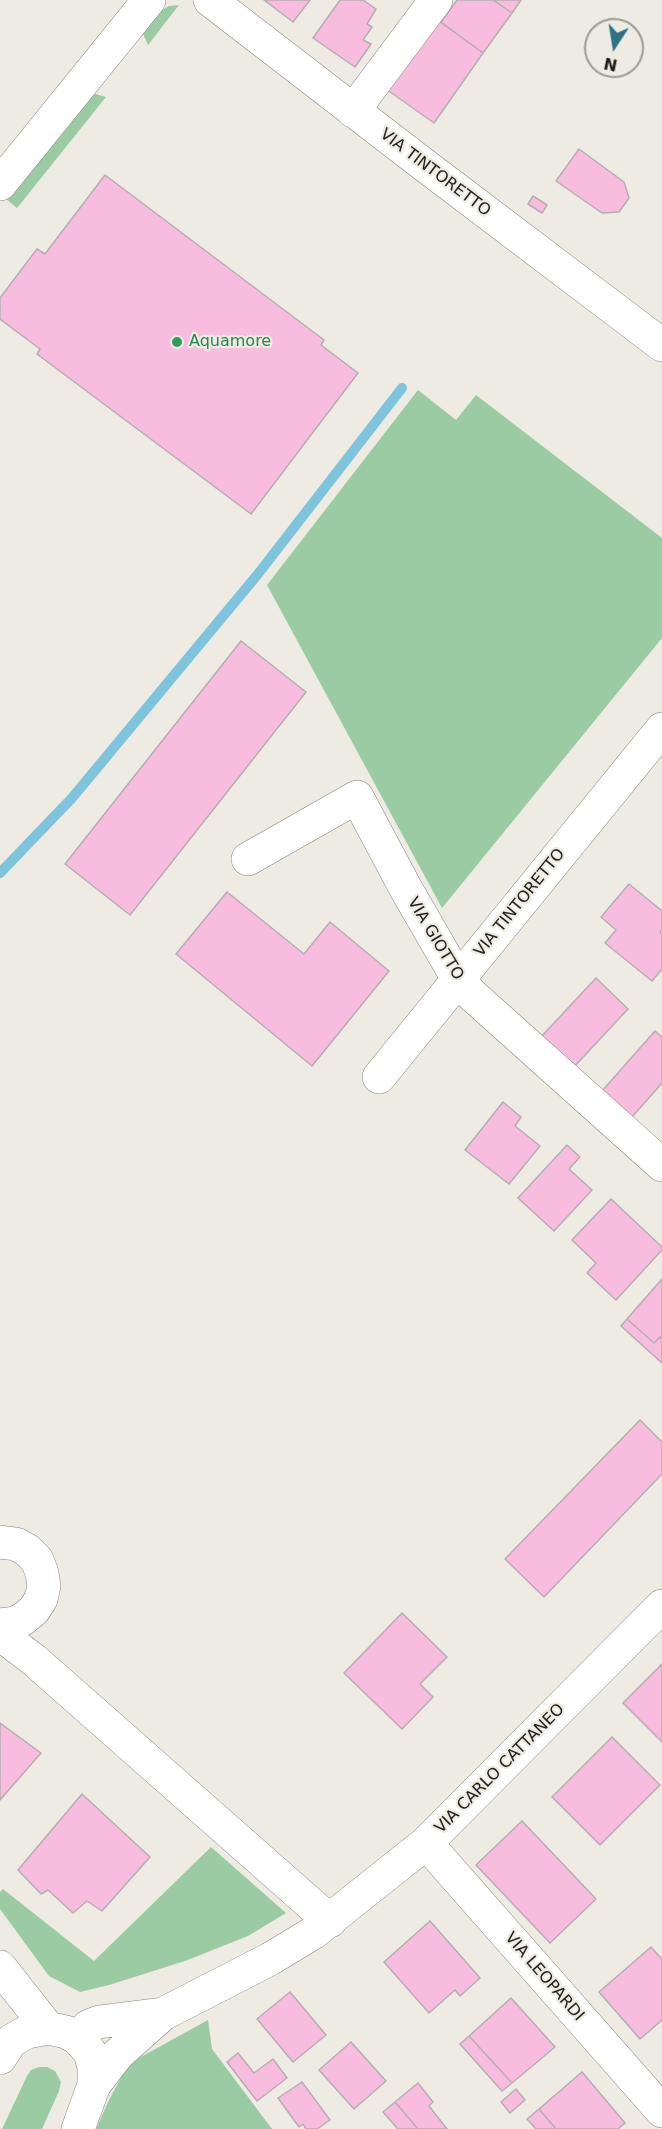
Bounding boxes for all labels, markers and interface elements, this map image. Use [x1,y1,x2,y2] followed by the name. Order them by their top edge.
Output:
[584,18,644,78] north arrow
[602,53,619,75] text: N
[376,125,494,221] street label: VIA TINTORETTO
[189,332,271,352] place label: Aquamore
[170,335,184,349] marker: Aquamore
[470,845,570,961] street label: VIA TINTORETTO
[403,894,467,984] street label: VIA GIOTTO
[431,1700,569,1838] street label: VIA CARLO CATTANEO
[500,1929,588,2025] street label: VIA LEOPARDI

